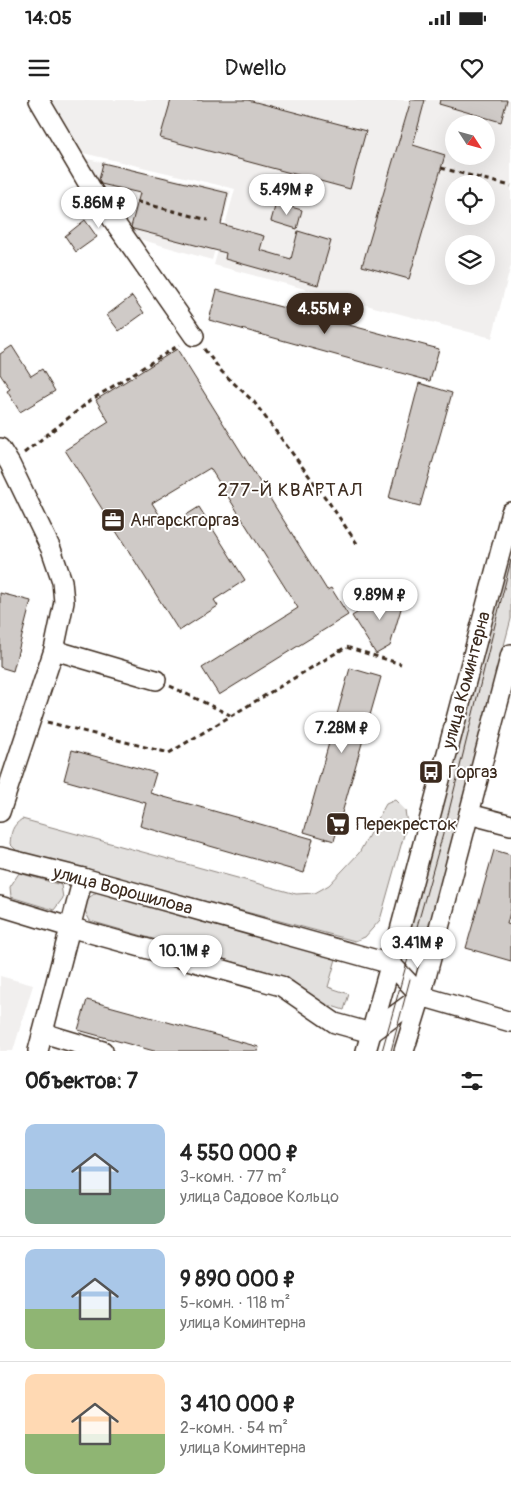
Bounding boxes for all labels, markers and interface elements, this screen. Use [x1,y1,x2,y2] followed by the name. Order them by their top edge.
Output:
[25,6,72,30] text: 14:05
[25,54,53,82] icon: menu
[225,54,286,82] text: Dwello
[458,54,486,82] icon: heart
[445,115,495,165] north arrow
[445,115,495,285] map controls
[241,174,333,216] pin: 5.49M ₽
[445,175,495,225] button: locate
[260,180,314,200] text: 5.49M ₽
[53,186,145,229] pin: 5.86M ₽
[72,193,126,213] text: 5.86M ₽
[445,235,495,285] button: layers
[279,292,371,335] pin: 4.55M ₽
[298,299,352,319] text: 4.55M ₽
[217,478,363,502] district label: 277-Й КВАРТАЛ
[100,507,126,533] office icon: Ангарскгоргаз
[130,509,240,532] place label: Ангарскгоргаз
[334,578,426,621] pin: 9.89M ₽
[354,585,406,605] text: 9.89M ₽
[437,609,496,752] street label: улица Коминтерна
[296,712,388,754] pin: 7.28M ₽
[315,718,369,738] text: 7.28M ₽
[418,759,444,785] bus stop icon: Горгаз
[448,761,498,784] place label: Горгаз
[325,811,351,837] supermarket icon: Перекресток
[356,813,456,836] place label: Перекресток
[49,860,195,920] street label: улица Ворошилова
[372,926,464,969] pin: 3.41M ₽
[392,933,444,953] text: 3.41M ₽
[139,934,231,977] pin: 10.1M ₽
[159,941,211,961] text: 10.1M ₽
[458,1067,486,1095] icon: filters
[25,1068,138,1095] text: Объектов: 7
[180,1140,299,1167] text: 4 550 000 ₽
[65,1144,125,1204] icon: home
[180,1167,287,1187] text: 3-комн. · 77 m²
[180,1187,339,1207] text: улица Садовое Кольцо
[180,1266,296,1293] text: 9 890 000 ₽
[65,1269,125,1329] icon: home
[180,1293,290,1313] text: 5-комн. · 118 m²
[180,1313,306,1333] text: улица Коминтерна
[180,1391,296,1418] text: 3 410 000 ₽
[65,1394,125,1454] icon: home
[180,1418,288,1438] text: 2-комн. · 54 m²
[180,1438,306,1458] text: улица Коминтерна

